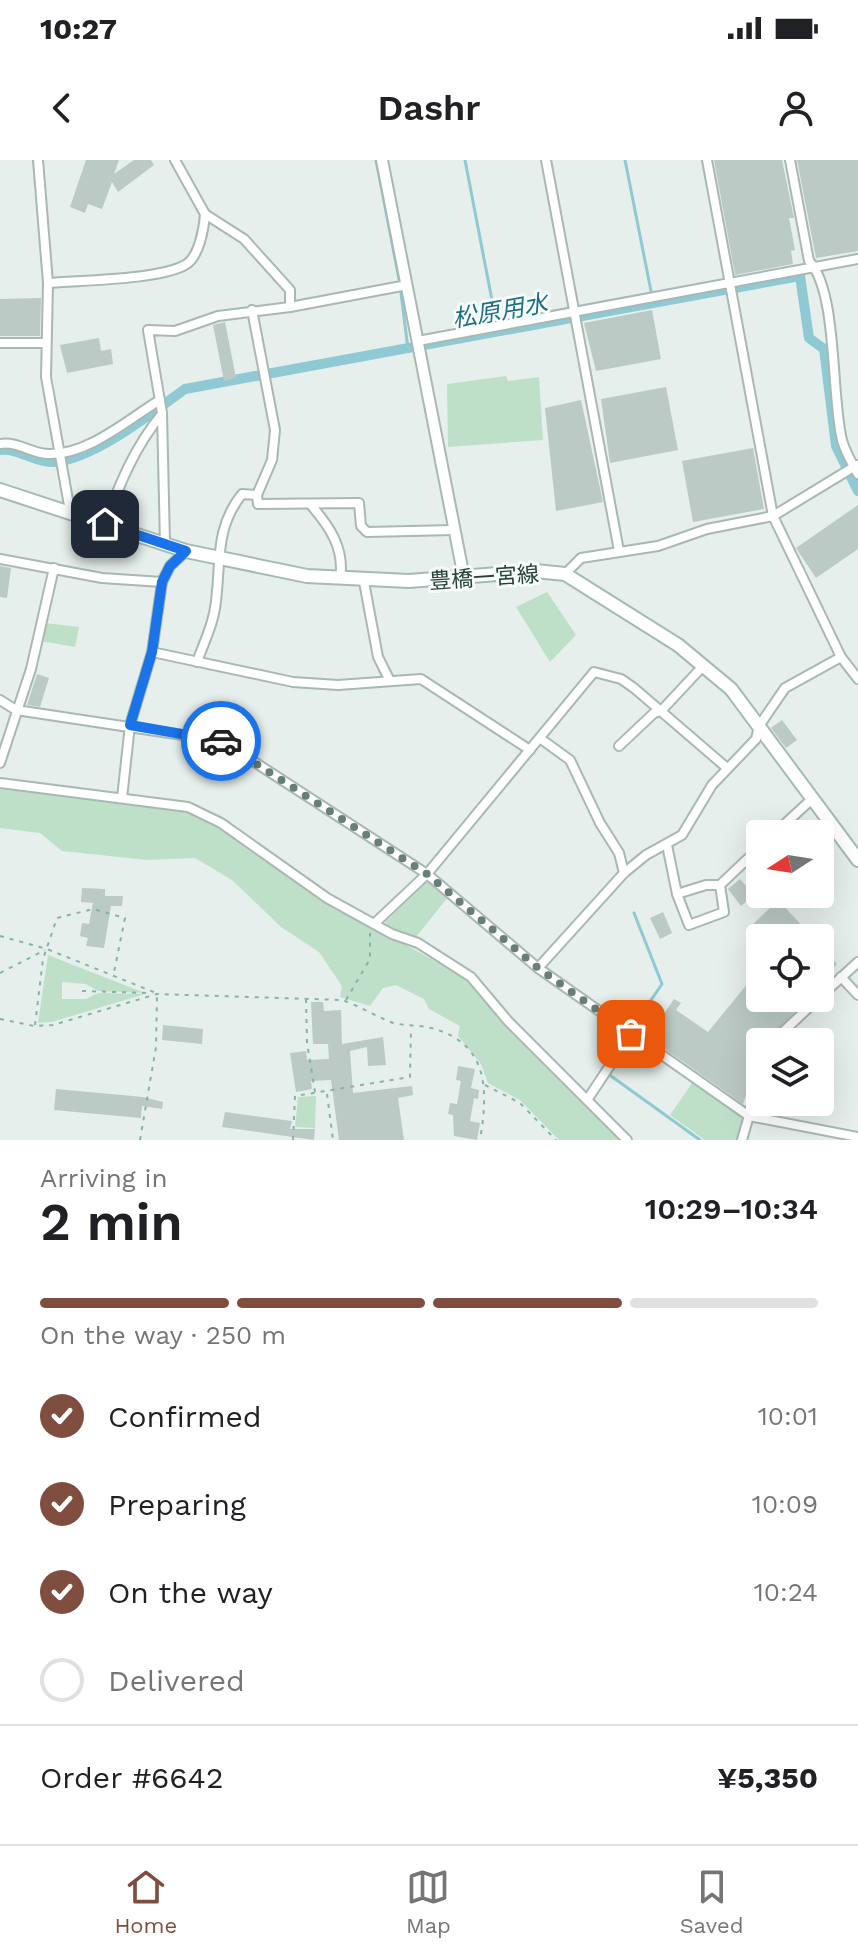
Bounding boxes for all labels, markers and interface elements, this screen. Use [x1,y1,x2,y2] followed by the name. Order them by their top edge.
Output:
[40,11,117,46] text: 10:27
[40,86,84,130] icon: back
[774,86,818,130] icon: person
[377,87,481,129] text: Dashr
[450,288,553,333] water label: 松原用水
[71,490,139,558] pin
[83,502,127,546] icon: home
[428,561,540,594] street label: 豊橋一宮線
[181,701,261,781] courier
[199,719,243,763] icon: car
[746,820,834,908] north arrow
[746,820,834,1116] map controls
[746,924,834,1012] button: locate
[597,1000,665,1068] pin
[609,1012,653,1056] icon: bag
[746,1028,834,1116] button: layers
[40,1163,168,1193] text: Arriving in
[645,1191,818,1226] text: 10:29–10:34
[40,1192,183,1253] text: 2 min
[40,1320,286,1350] text: On the way · 250 m
[40,1394,84,1438] icon: check
[108,1399,262,1434] text: Confirmed
[758,1401,818,1431] text: 10:01
[40,1482,84,1526] icon: check
[108,1487,246,1522] text: Preparing
[752,1489,818,1519] text: 10:09
[40,1570,84,1614] icon: check
[108,1575,273,1610] text: On the way
[754,1577,818,1607] text: 10:24
[108,1663,245,1698] text: Delivered
[40,1760,223,1795] text: Order #6642
[717,1760,818,1795] text: ¥5,350
[114,1865,177,1938] tab: Home
[406,1865,451,1938] tab: Map
[680,1865,744,1938] tab: Saved

